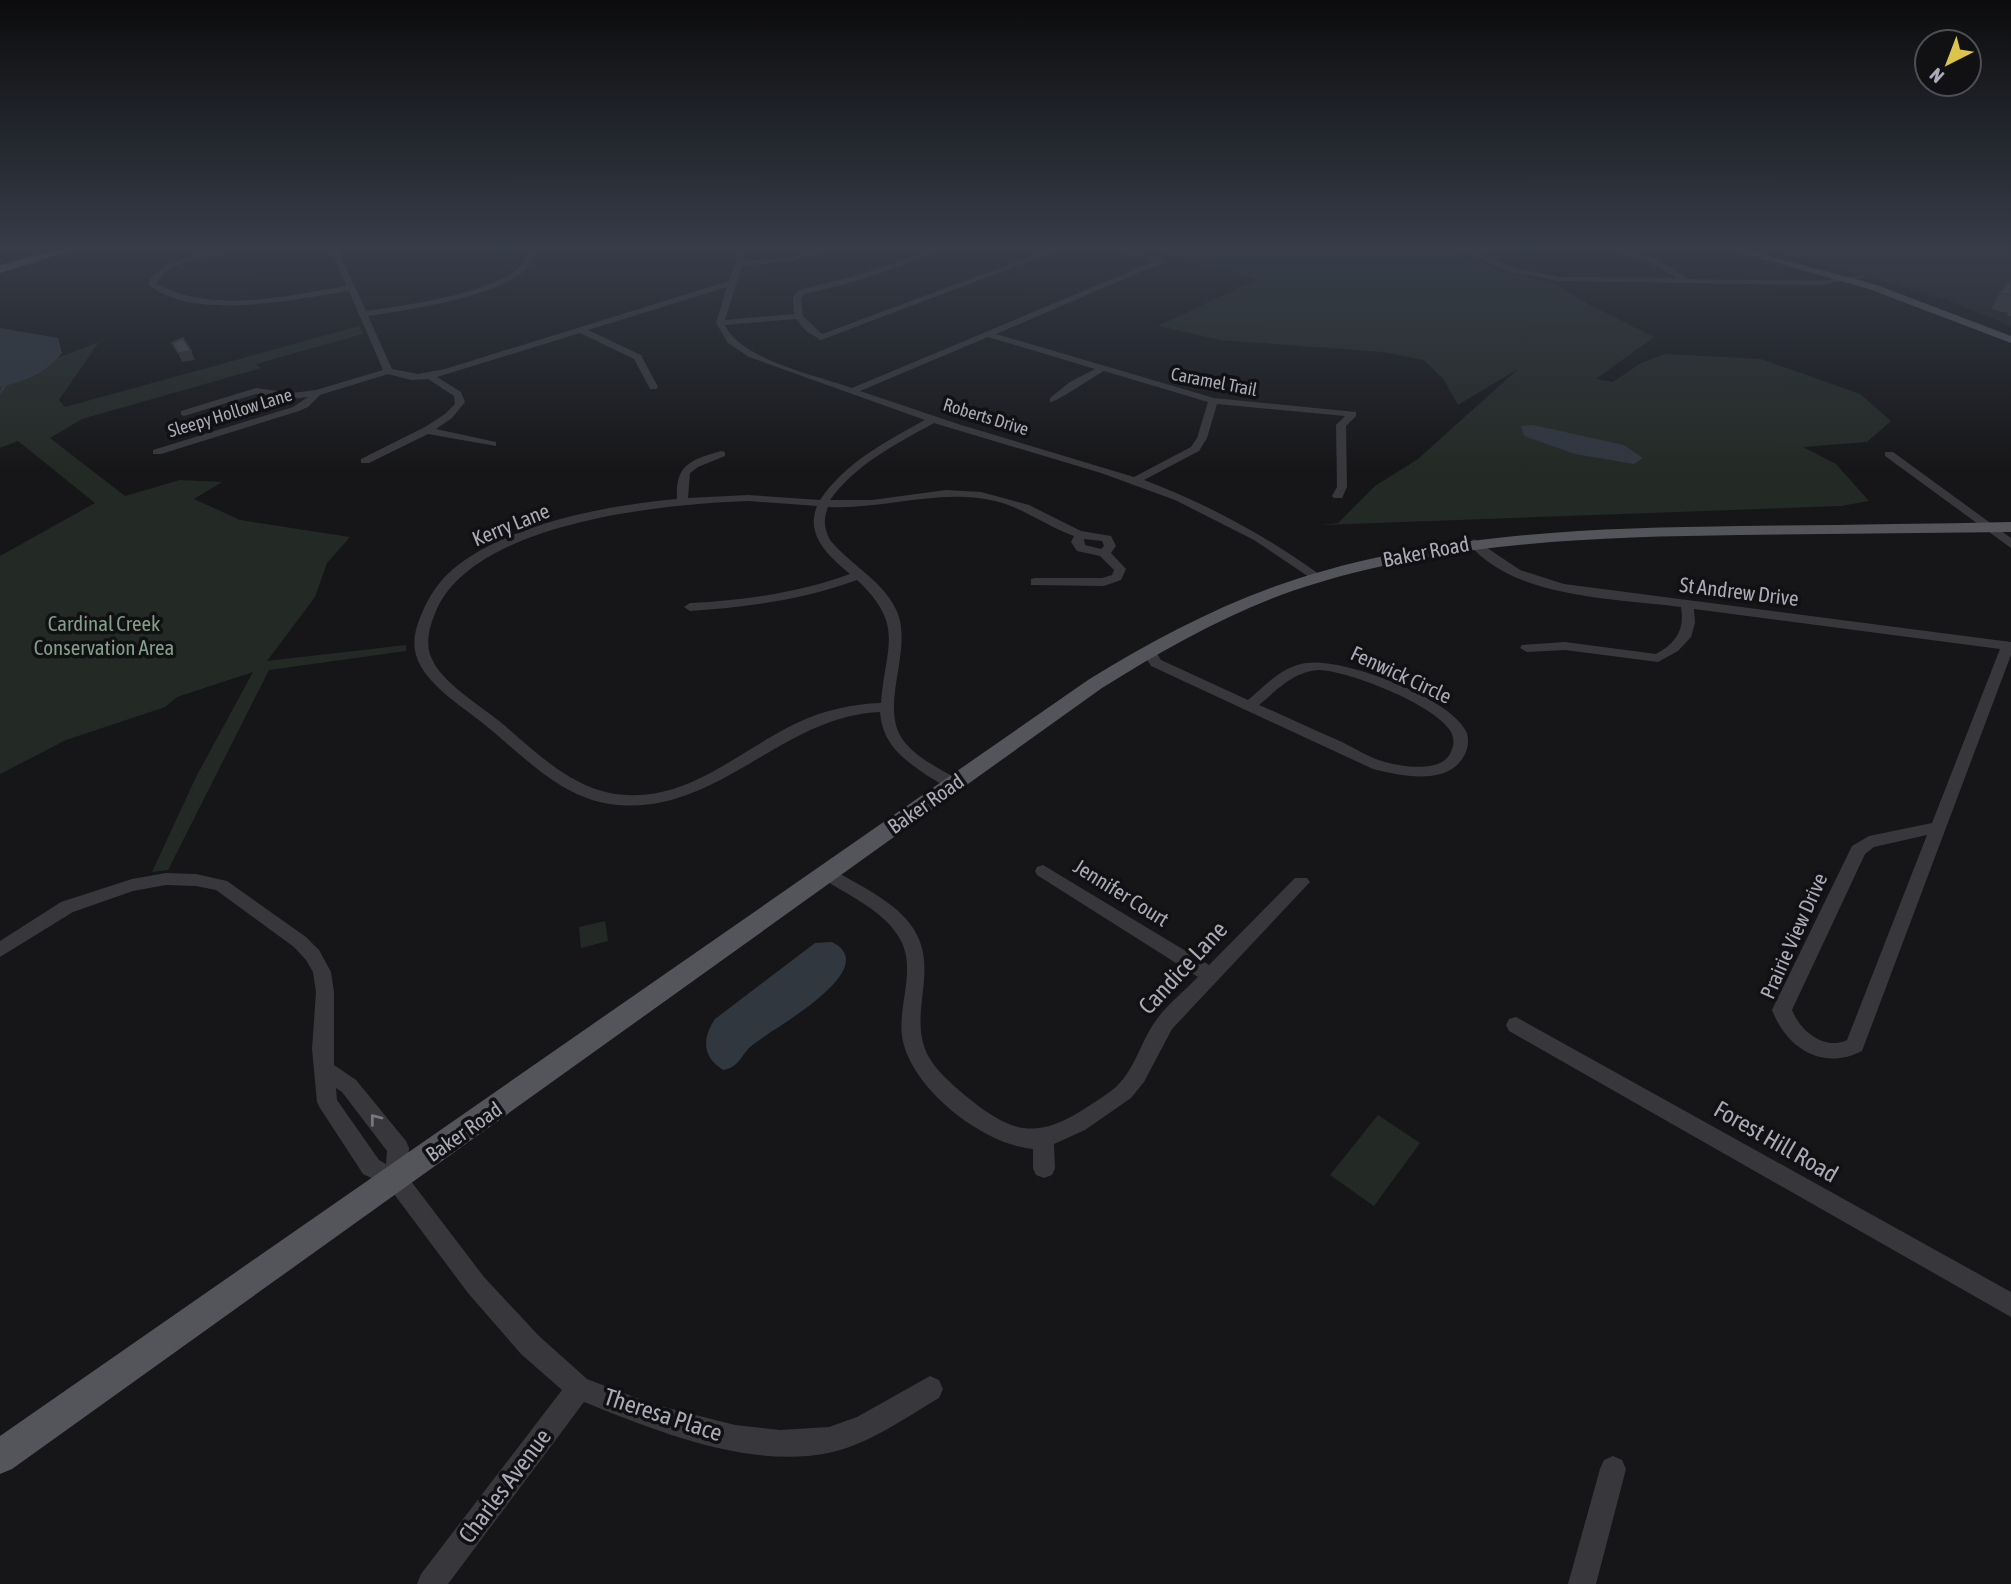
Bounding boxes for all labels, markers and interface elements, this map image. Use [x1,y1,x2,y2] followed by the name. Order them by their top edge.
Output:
[1913,28,1983,98] north arrow
[1925,64,1948,88] text: N
[1169,363,1259,400] street label: Caramel Trail
[165,384,294,441] street label: Sleepy Hollow Lane
[941,394,1031,439] street label: Roberts Drive
[469,498,553,550] street label: Kerry Lane
[1381,531,1471,571] street label: Baker Road
[1678,572,1800,610] street label: St Andrew Drive
[34,611,174,659] park label: Cardinal Creek Conservation Area
[1347,640,1456,708] street label: Fenwick Circle
[883,768,968,838] street label: Baker Road
[1070,854,1173,931] street label: Jennifer Court
[1755,869,1831,1002] street label: Prairie View Drive
[1133,916,1232,1019] street label: Candice Lane
[1710,1095,1843,1188] street label: Forest Hill Road
[421,1096,506,1166] street label: Baker Road
[370,1114,383,1127] one-way arrow
[601,1383,726,1446] street label: Theresa Place
[453,1423,556,1548] street label: Charles Avenue

